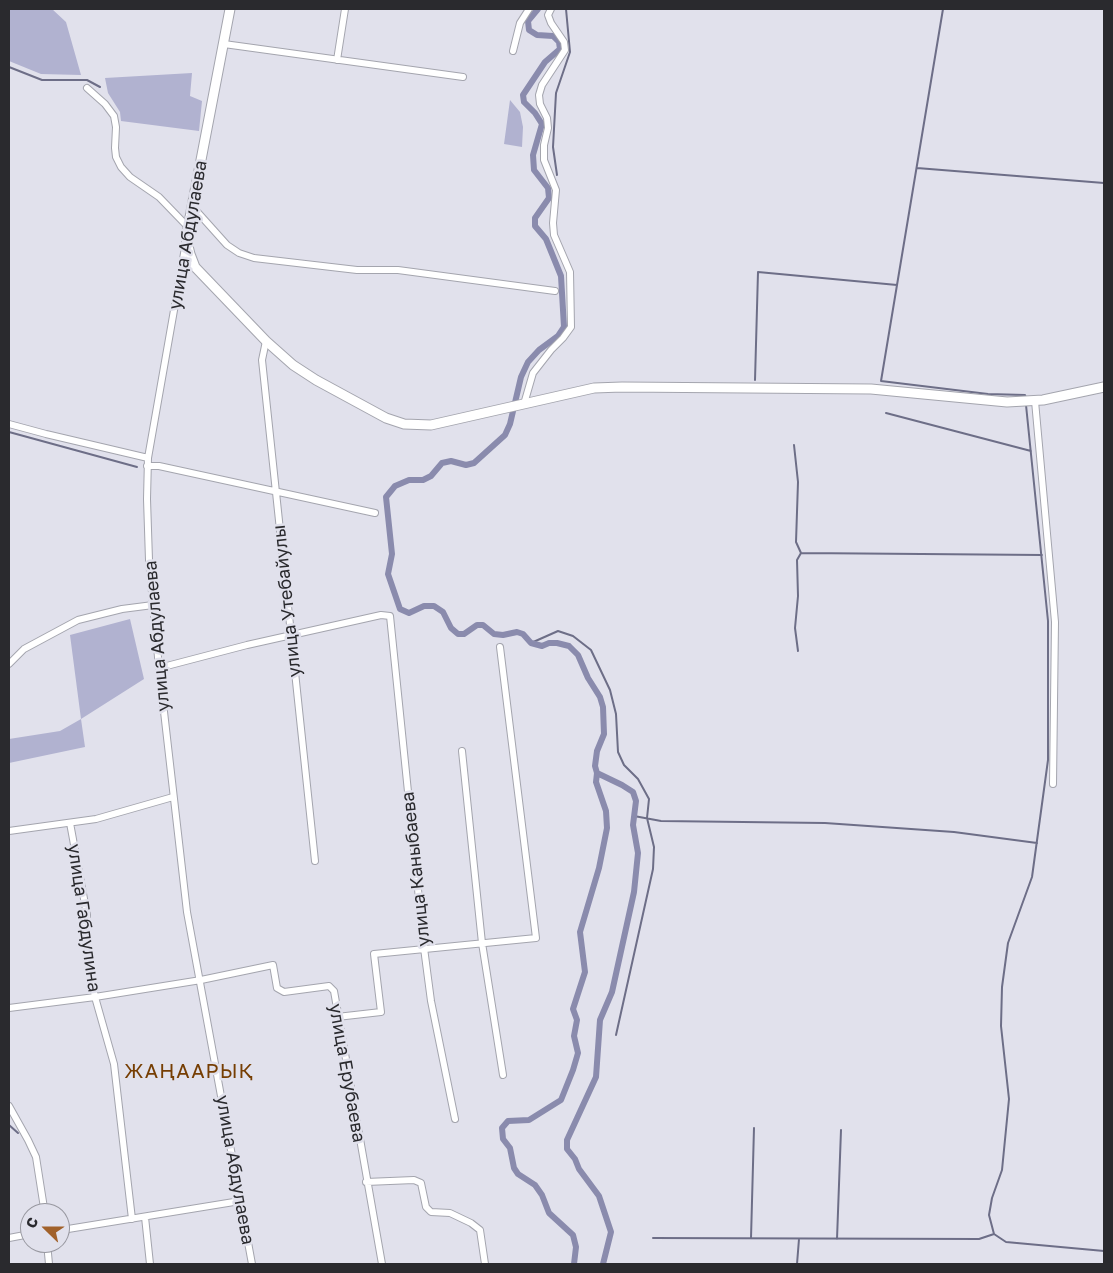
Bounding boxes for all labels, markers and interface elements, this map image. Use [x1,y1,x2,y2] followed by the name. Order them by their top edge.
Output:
[164,158,212,312] street label: улица Абдулаева
[268,524,306,678] street label: улица Утебайулы
[140,560,174,712] street label: улица Абдулаева
[397,790,435,948] street label: улица Каныбаева
[63,843,105,993] street label: улица Габдулина
[324,1002,370,1144] street label: улица Ерубаева
[123,1060,255,1084] district label: ЖАҢААРЫҚ
[211,1093,259,1247] street label: улица Абдулаева
[20,1203,70,1253] north arrow
[22,1215,41,1230] text: С

